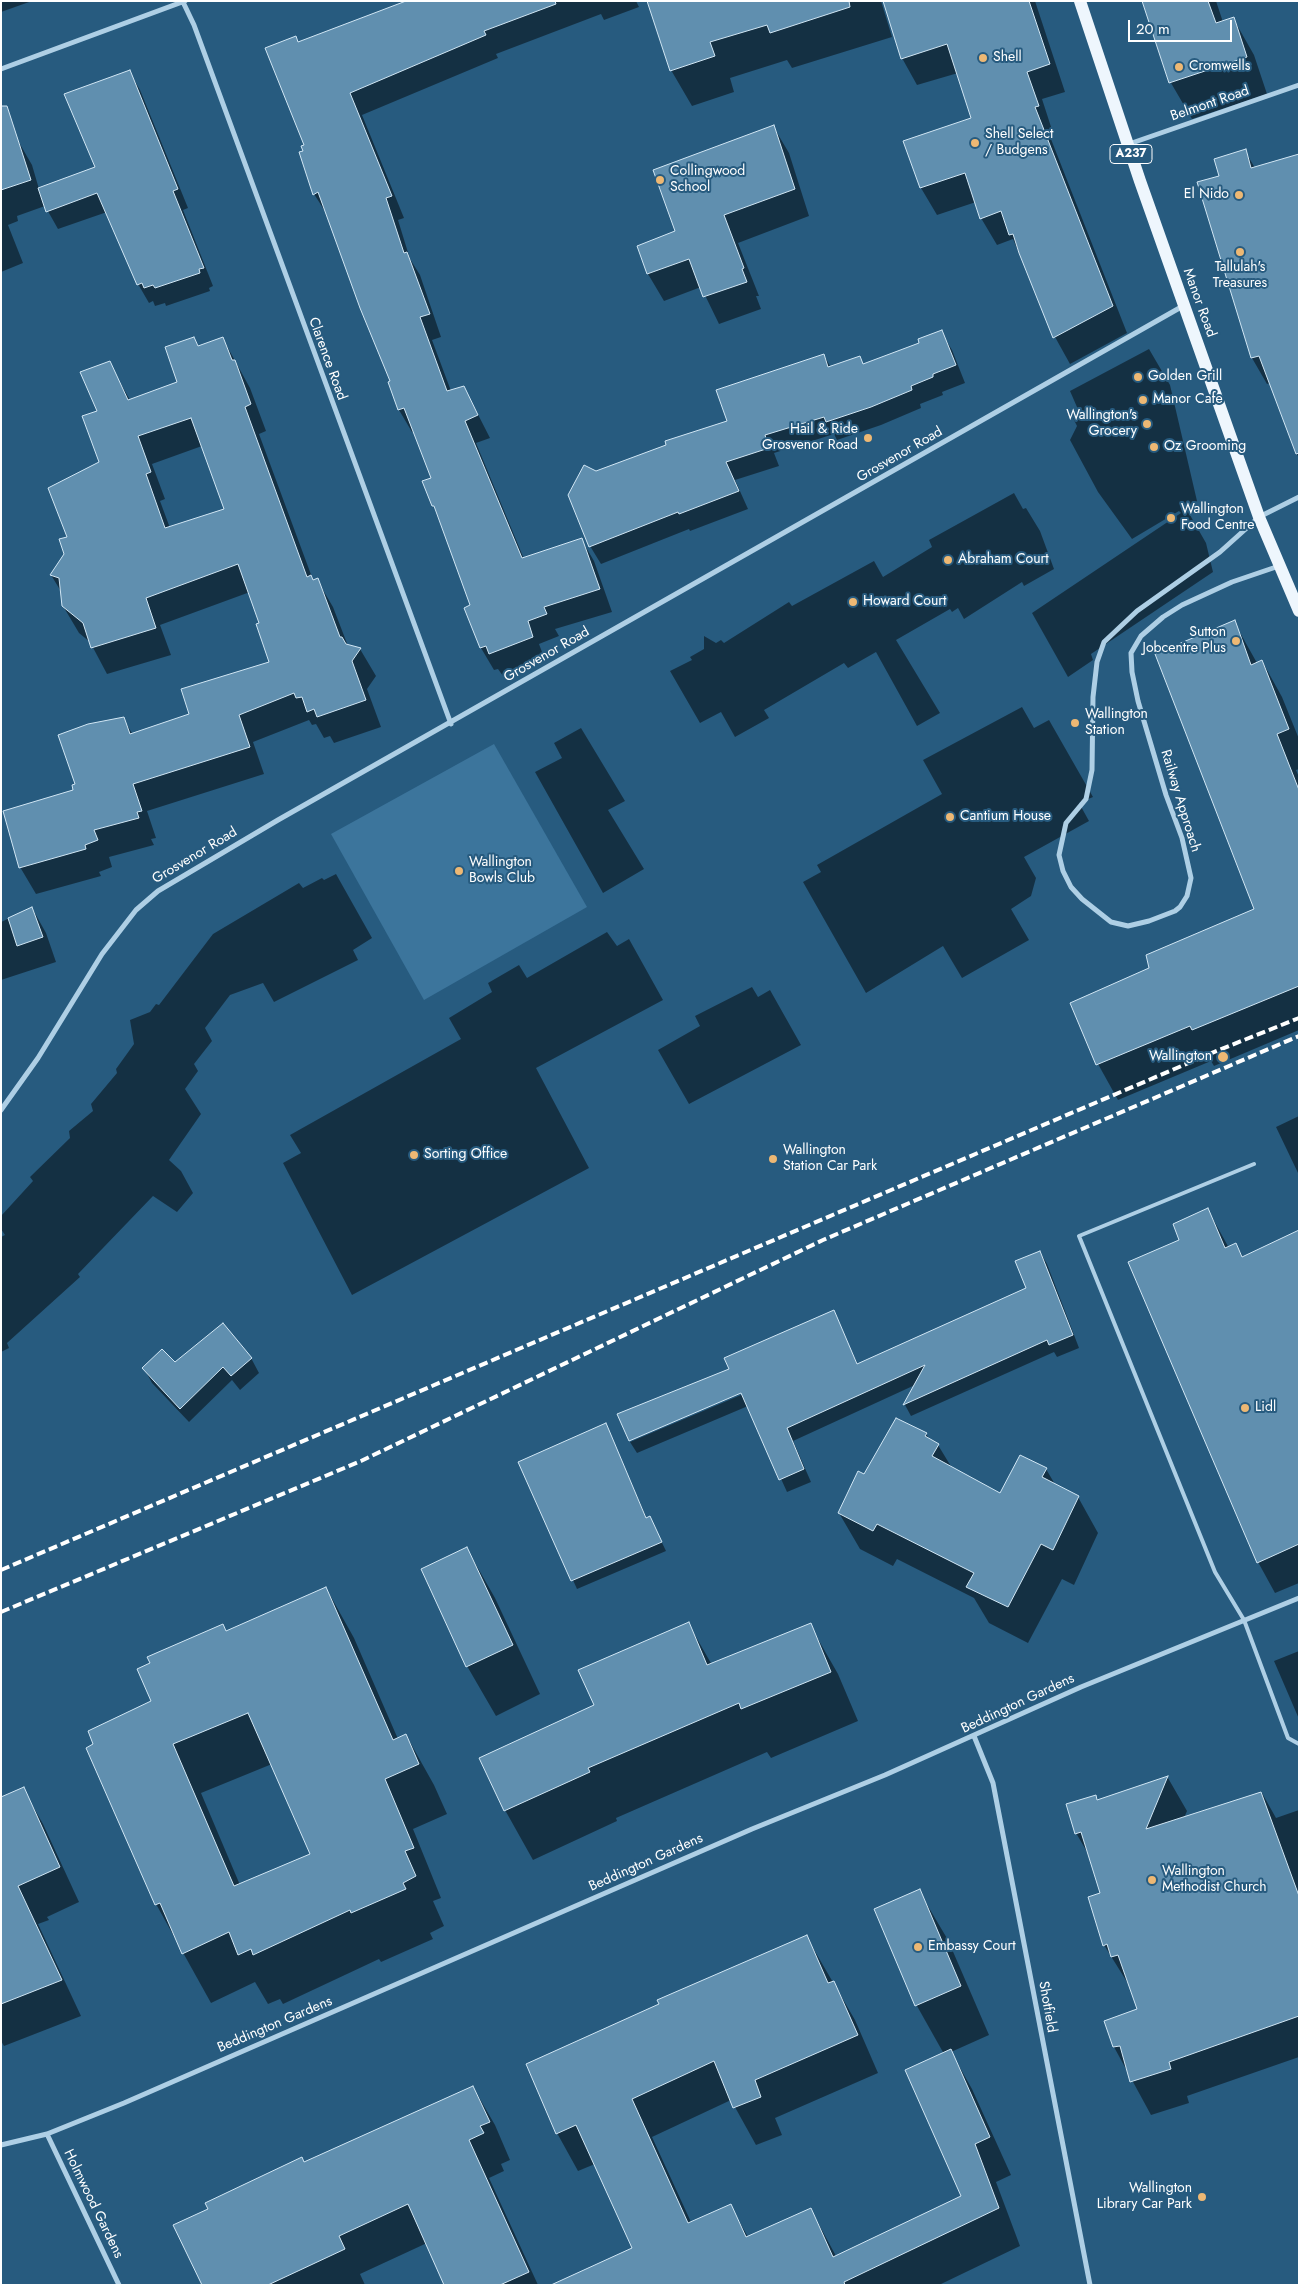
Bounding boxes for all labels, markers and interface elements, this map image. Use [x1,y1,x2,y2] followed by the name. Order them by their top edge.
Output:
[1130,10,1234,42] scale bar
[1136,18,1170,40] text: 20 m
[993,50,1022,66] place label: Shell
[977,52,989,64] marker: Shell
[1189,59,1250,75] place label: Cromwells
[1173,61,1185,73] marker: Cromwells
[1169,83,1251,125] street label: Belmont Road
[985,127,1053,160] place label: Shell Select / Budgens
[969,137,981,149] marker: Shell Select / Budgens
[1110,144,1152,164] road number: A237
[670,164,745,196] place label: Collingwood School
[654,174,666,186] marker: Collingwood School
[1184,187,1229,203] place label: El Nido
[1233,189,1245,201] marker: El Nido
[1234,246,1246,258] marker: Tallulah's Treasures
[1213,260,1267,292] place label: Tallulah's Treasures
[1179,266,1219,340] street label: Manor Road
[304,315,350,403] street label: Clarence Road
[1148,369,1222,385] place label: Golden Grill
[1132,371,1144,383] marker: Golden Grill
[1153,392,1223,408] place label: Manor Cafe
[1137,394,1149,406] marker: Manor Cafe
[1066,408,1137,441] place label: Wallington's Grocery
[1141,418,1153,430] marker: Wallington's Grocery
[762,422,858,454] place label: Hail & Ride Grosvenor Road
[854,424,946,486] street label: Grosvenor Road
[862,432,874,444] marker: Hail & Ride Grosvenor Road
[1164,439,1246,455] place label: Oz Grooming
[1148,441,1160,453] marker: Oz Grooming
[1181,502,1254,534] place label: Wallington Food Centre
[1165,512,1177,524] marker: Wallington Food Centre
[958,552,1049,568] place label: Abraham Court
[942,554,954,566] marker: Abraham Court
[863,594,946,610] place label: Howard Court
[847,596,859,608] marker: Howard Court
[501,624,593,686] street label: Grosvenor Road
[1143,625,1226,658] place label: Sutton Jobcentre Plus
[1230,635,1242,647] marker: Sutton Jobcentre Plus
[1085,707,1148,740] place label: Wallington Station
[1069,717,1081,729] marker: Wallington Station
[1156,748,1204,854] street label: Railway Approach
[960,809,1051,825] place label: Cantium House
[944,811,956,823] marker: Cantium House
[150,824,240,888] street label: Grosvenor Road
[469,855,535,888] place label: Wallington Bowls Club
[453,865,465,877] marker: Wallington Bowls Club
[1149,1049,1212,1065] place label: Wallington
[1216,1050,1230,1064] marker: Wallington
[783,1143,877,1176] place label: Wallington Station Car Park
[424,1147,507,1163] place label: Sorting Office
[408,1149,420,1161] marker: Sorting Office
[767,1153,779,1165] marker: Wallington Station Car Park
[1255,1400,1276,1416] place label: Lidl
[1239,1402,1251,1414] marker: Lidl
[959,1670,1077,1738] street label: Beddington Gardens
[586,1830,706,1896] street label: Beddington Gardens
[1162,1864,1267,1896] place label: Wallington Methodist Church
[1146,1874,1158,1886] marker: Wallington Methodist Church
[928,1939,1016,1955] place label: Embassy Court
[912,1941,924,1953] marker: Embassy Court
[1034,1980,1060,2034] street label: Shotfield
[215,1993,335,2057] street label: Beddington Gardens
[59,2147,127,2261] street label: Holmwood Gardens
[1097,2181,1192,2214] place label: Wallington Library Car Park
[1196,2191,1208,2203] marker: Wallington Library Car Park

